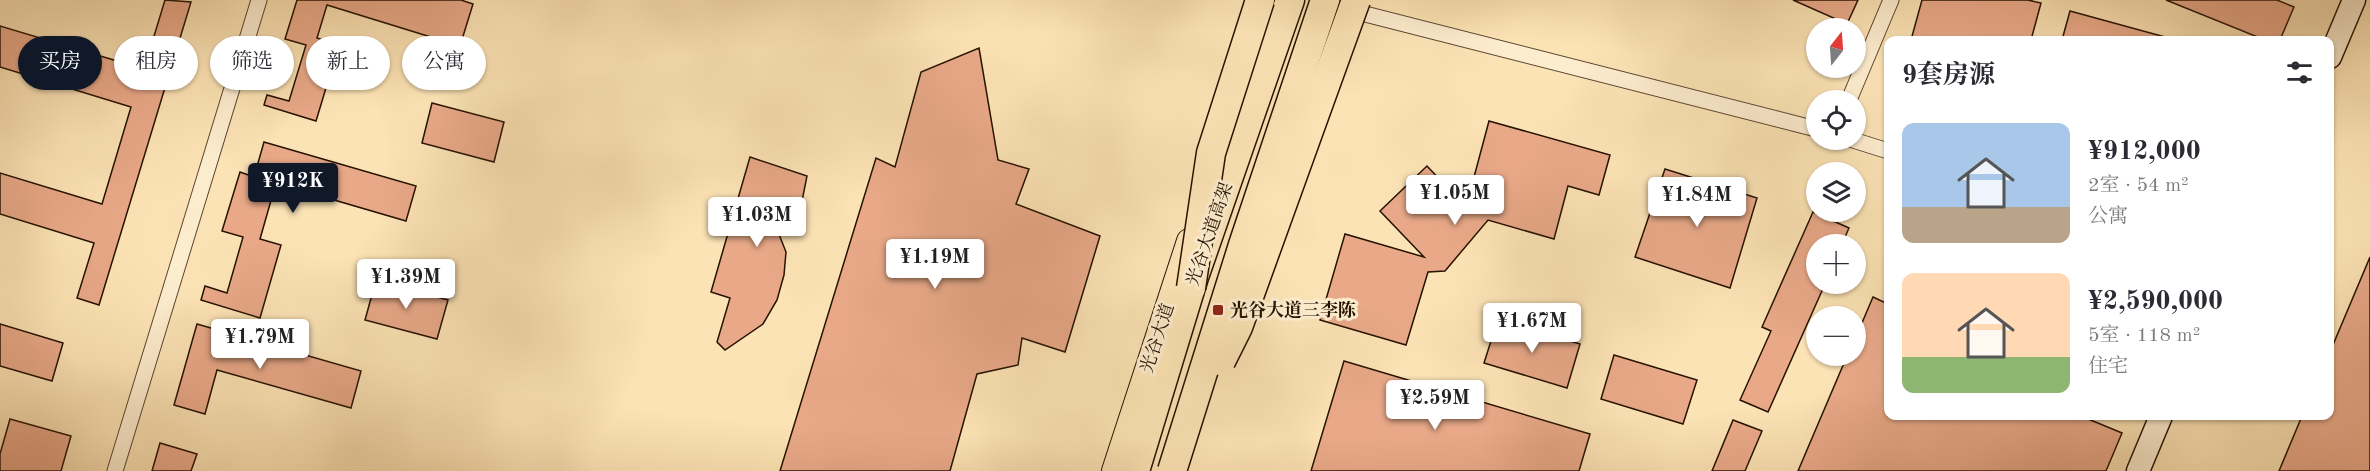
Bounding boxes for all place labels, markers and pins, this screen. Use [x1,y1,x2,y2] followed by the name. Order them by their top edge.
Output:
[251,163,335,214] pin: ¥912K
[1406,175,1504,226] pin: ¥1.05M
[1648,177,1746,228] pin: ¥1.84M
[708,197,806,248] pin: ¥1.03M
[886,239,984,290] pin: ¥1.19M
[357,259,455,310] pin: ¥1.39M
[1230,300,1356,320] place label: 光谷大道三李陈
[1211,303,1225,317] marker: 光谷大道三李陈
[1483,303,1581,354] pin: ¥1.67M
[211,319,309,370] pin: ¥1.79M
[1386,380,1484,431] pin: ¥2.59M

